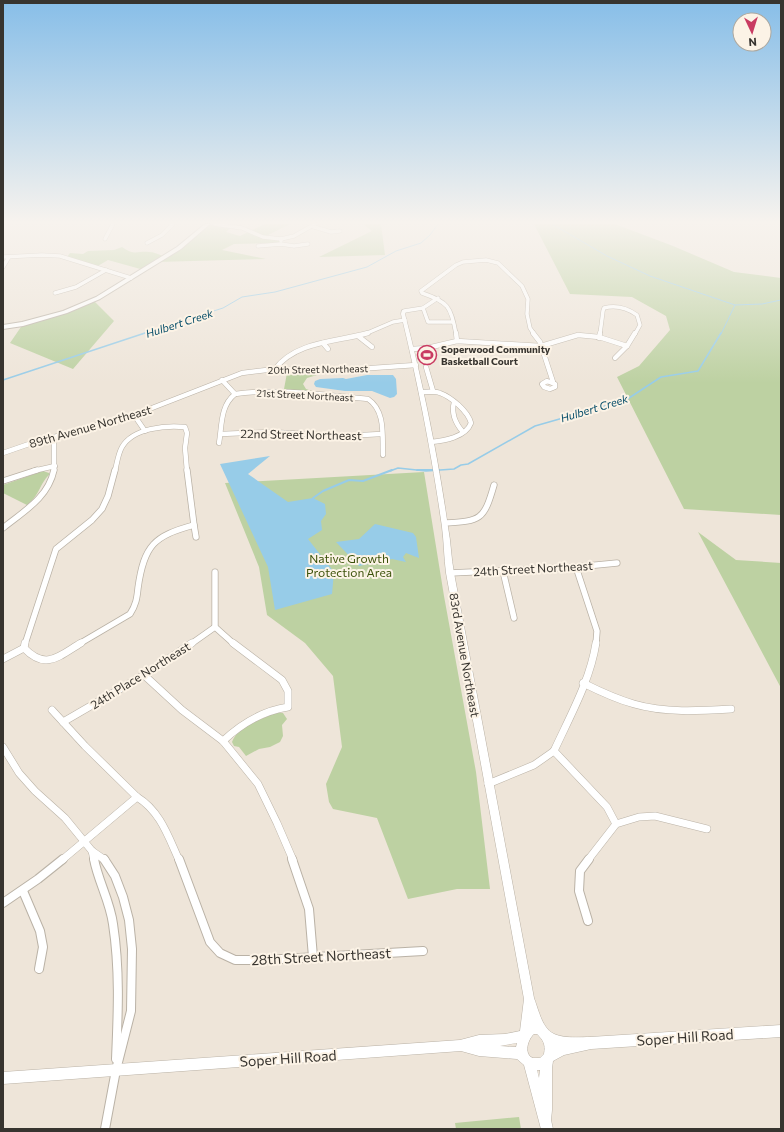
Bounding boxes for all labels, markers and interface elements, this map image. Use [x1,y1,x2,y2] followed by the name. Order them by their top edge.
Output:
[732,12,772,52] north arrow
[748,36,757,49] text: N
[144,306,215,340] water label: Hulbert Creek
[441,343,551,367] place label: Soperwood Community Basketball Court
[416,344,438,366] sports icon: Soperwood Community Basketball Court
[268,362,368,376] street label: 20th Street Northeast
[256,386,354,404] street label: 21st Street Northeast
[559,391,630,424] water label: Hulbert Creek
[27,402,153,450] street label: 89th Avenue Northeast
[240,426,362,442] street label: 22nd Street Northeast
[306,551,392,579] park label: Native Growth Protection Area
[473,558,593,578] street label: 24th Street Northeast
[447,592,483,718] street label: 83rd Avenue Northeast
[88,639,193,711] street label: 24th Place Northeast
[251,944,392,968] street label: 28th Street Northeast
[636,1025,734,1049] street label: Soper Hill Road
[239,1046,337,1070] street label: Soper Hill Road

